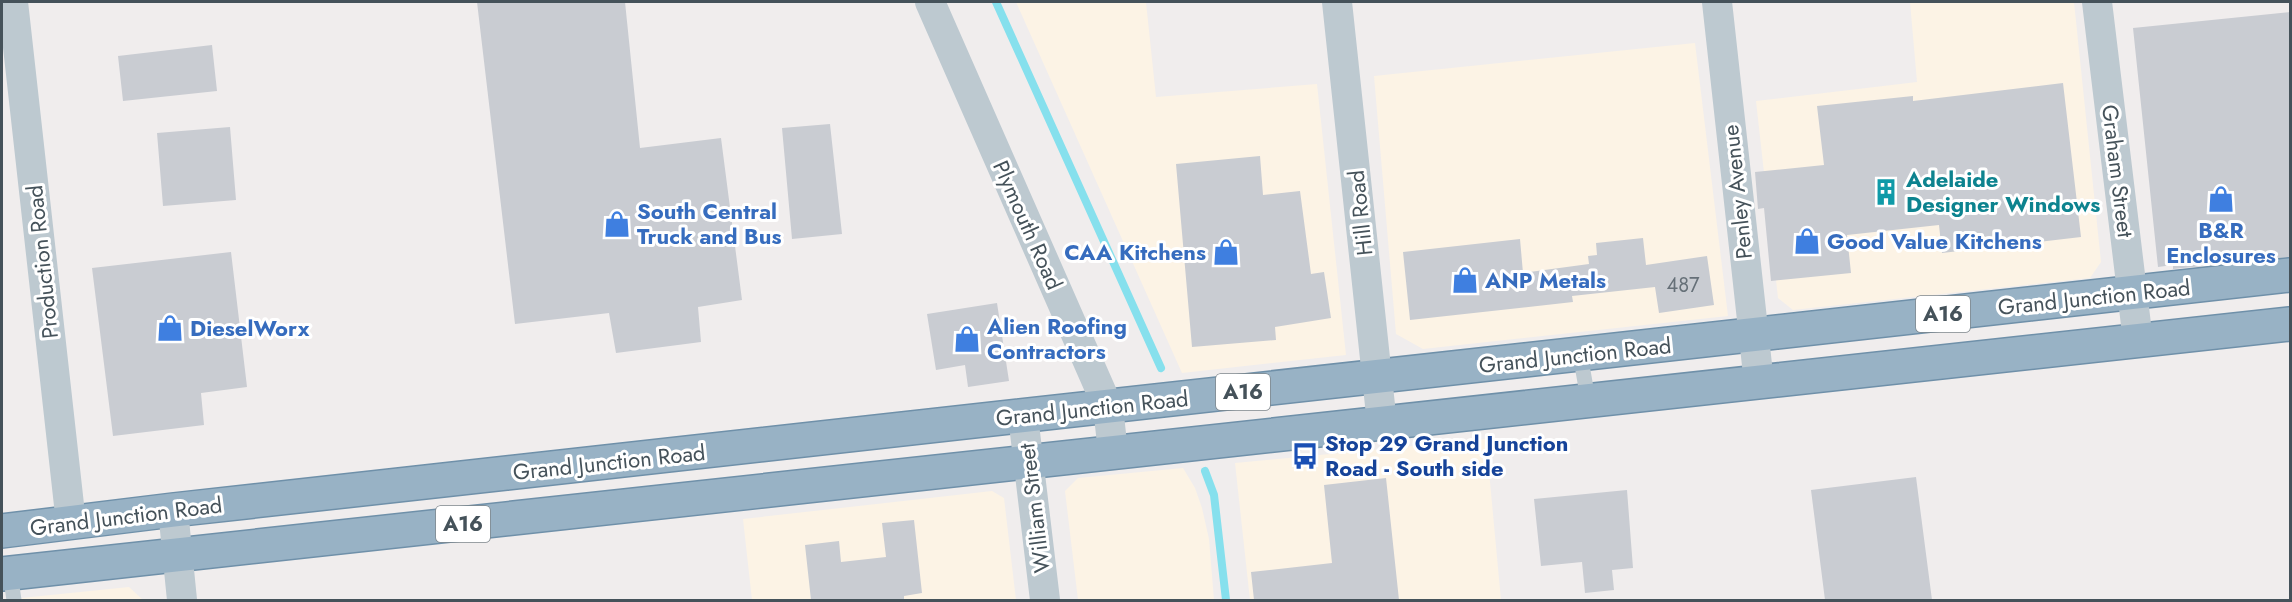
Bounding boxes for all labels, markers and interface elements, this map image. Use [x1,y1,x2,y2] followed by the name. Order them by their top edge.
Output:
[2094,103,2142,240] street label: Graham Street
[1714,123,1760,261] street label: Penley Avenue
[985,155,1071,295] street label: Plymouth Road
[1905,163,2100,220] place label: Adelaide Designer Windows
[1340,169,1380,257] street label: Hill Road
[1871,177,1901,207] building icon: Adelaide Designer Windows
[18,184,66,340] street label: Production Road
[2206,184,2236,214] shop icon: B&R Enclosures
[637,195,781,252] place label: South Central Truck and Bus
[602,209,632,239] shop icon: South Central Truck and Bus
[2166,214,2276,271] place label: B&R Enclosures
[1827,225,2042,257] place label: Good Value Kitchens
[1792,226,1822,256] shop icon: Good Value Kitchens
[1064,236,1206,268] place label: CAA Kitchens
[1211,237,1241,267] shop icon: CAA Kitchens
[1484,264,1606,296] place label: ANP Metals
[1450,265,1480,295] shop icon: ANP Metals
[1667,271,1700,300] house number: 487
[1996,271,2192,323] street label: Grand Junction Road
[1916,296,1970,332] road number: A16
[986,310,1127,367] place label: Alien Roofing Contractors
[190,312,310,344] place label: DieselWorx
[155,313,185,343] shop icon: DieselWorx
[952,324,982,354] shop icon: Alien Roofing Contractors
[1477,329,1673,381] street label: Grand Junction Road
[1216,374,1270,410] road number: A16
[994,382,1190,434] street label: Grand Junction Road
[1325,427,1568,484] place label: Stop 29 Grand Junction Road - South side
[511,436,707,488] street label: Grand Junction Road
[1010,441,1058,575] street label: William Street
[1290,441,1320,471] bus stop icon: Stop 29 Grand Junction Road - South side
[28,488,224,544] street label: Grand Junction Road
[436,506,490,542] road number: A16

